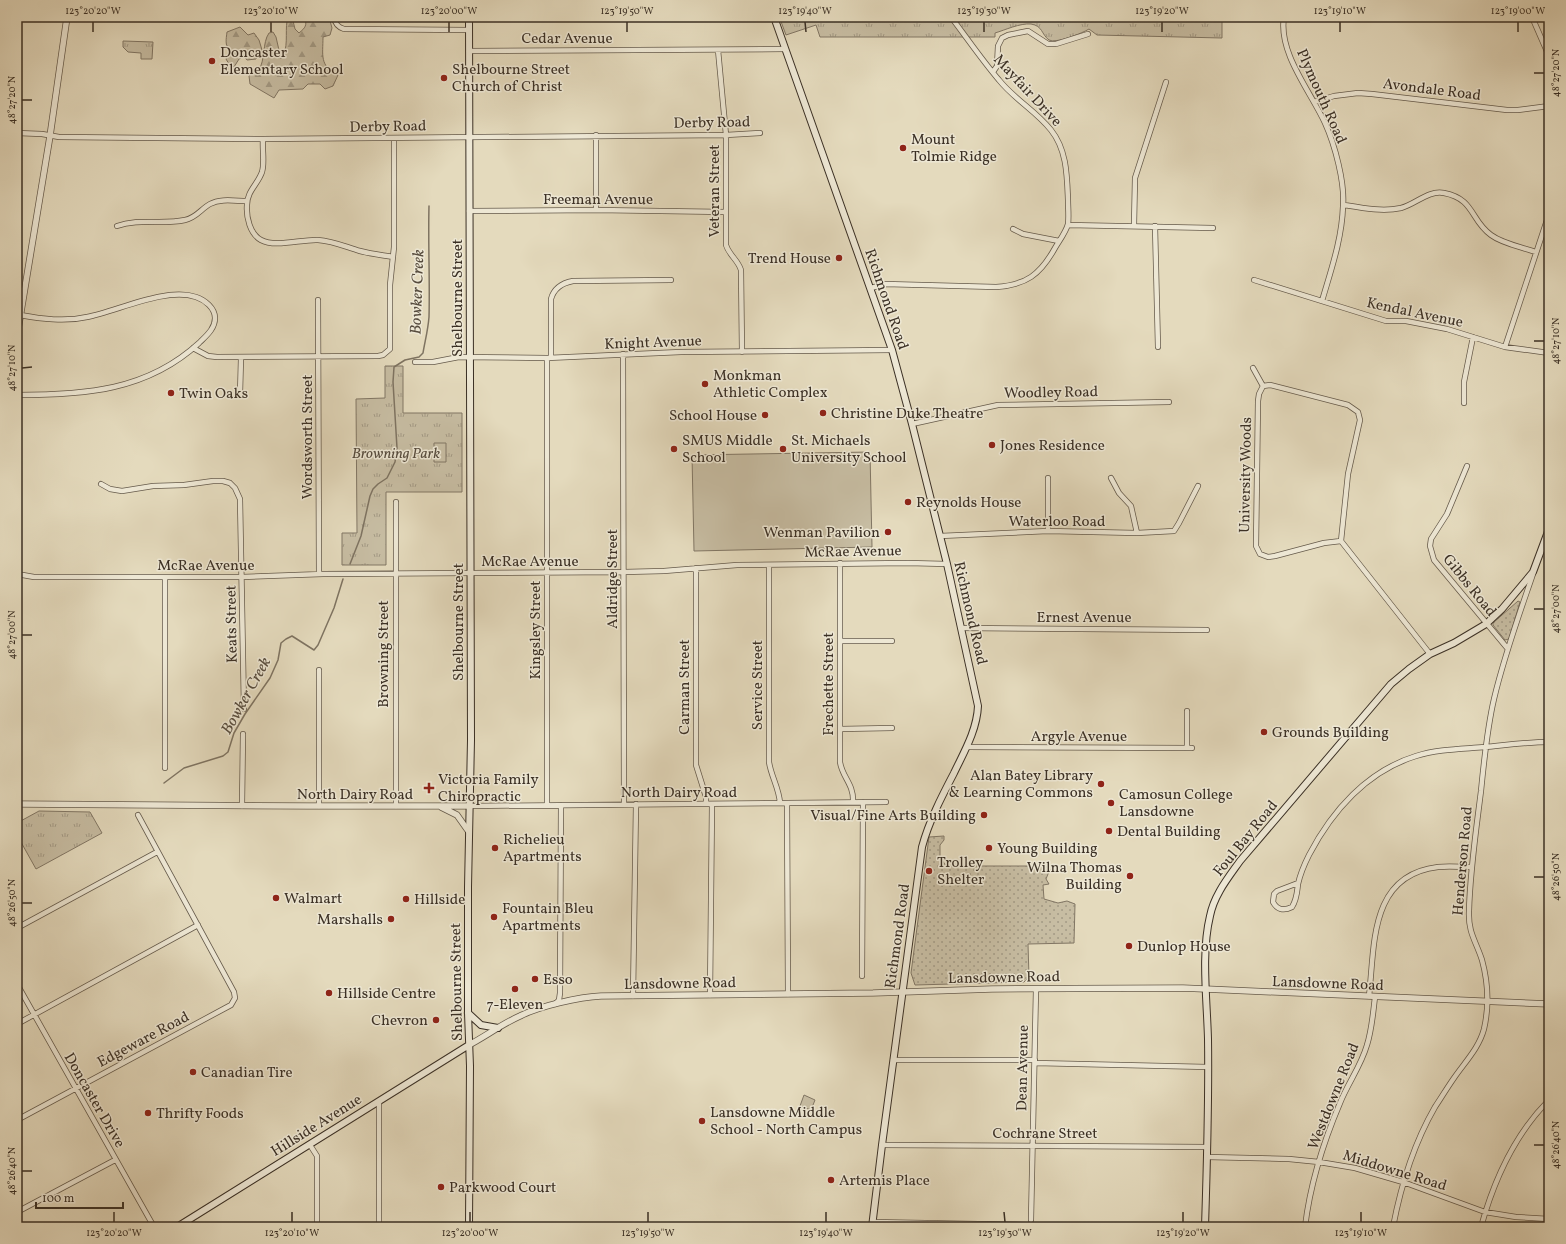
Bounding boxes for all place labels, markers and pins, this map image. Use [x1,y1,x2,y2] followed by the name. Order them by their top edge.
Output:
[220,43,343,81] place label: Doncaster Elementary School
[207,56,217,66] marker: Doncaster Elementary School
[452,60,570,98] place label: Shelbourne Street Church of Christ
[439,73,449,83] marker: Shelbourne Street Church of Christ
[911,130,997,168] place label: Mount Tolmie Ridge
[898,143,908,153] marker: Mount Tolmie Ridge
[748,249,831,270] place label: Trend House
[834,253,844,263] marker: Trend House
[713,366,828,404] place label: Monkman Athletic Complex
[700,379,710,389] marker: Monkman Athletic Complex
[179,384,248,405] place label: Twin Oaks
[166,388,176,398] marker: Twin Oaks
[831,404,983,425] place label: Christine Duke Theatre
[669,406,757,427] place label: School House
[818,408,828,418] marker: Christine Duke Theatre
[760,410,770,420] marker: School House
[682,431,773,469] place label: SMUS Middle School
[791,431,906,469] place label: St. Michaels University School
[1000,436,1105,457] place label: Jones Residence
[987,440,997,450] marker: Jones Residence
[669,444,679,454] marker: SMUS Middle School
[778,444,788,454] marker: St. Michaels University School
[916,493,1021,514] place label: Reynolds House
[903,497,913,507] marker: Reynolds House
[763,523,880,544] place label: Wenman Pavilion
[883,527,893,537] marker: Wenman Pavilion
[1272,723,1389,744] place label: Grounds Building
[1259,727,1269,737] marker: Grounds Building
[949,766,1093,804] place label: Alan Batey Library & Learning Commons
[438,770,539,808] place label: Victoria Family Chiropractic
[1096,779,1106,789] marker: Alan Batey Library & Learning Commons
[423,782,435,794] marker: Victoria Family Chiropractic
[1119,785,1233,823] place label: Camosun College Lansdowne
[1106,798,1116,808] marker: Camosun College Lansdowne
[810,806,976,827] place label: Visual/Fine Arts Building
[979,810,989,820] marker: Visual/Fine Arts Building
[1117,822,1221,843] place label: Dental Building
[1104,826,1114,836] marker: Dental Building
[503,830,582,868] place label: Richelieu Apartments
[997,839,1098,860] place label: Young Building
[490,843,500,853] marker: Richelieu Apartments
[984,843,994,853] marker: Young Building
[937,853,984,891] place label: Trolley Shelter
[1027,858,1122,896] place label: Wilna Thomas Building
[924,866,934,876] marker: Trolley Shelter
[1125,871,1135,881] marker: Wilna Thomas Building
[284,889,342,910] place label: Walmart
[414,890,465,911] place label: Hillside
[271,893,281,903] marker: Walmart
[401,894,411,904] marker: Hillside
[502,899,594,937] place label: Fountain Bleu Apartments
[317,910,383,931] place label: Marshalls
[489,912,499,922] marker: Fountain Bleu Apartments
[386,914,396,924] marker: Marshalls
[1137,937,1231,958] place label: Dunlop House
[1124,941,1134,951] marker: Dunlop House
[543,970,573,991] place label: Esso
[530,974,540,984] marker: Esso
[337,984,436,1005] place label: Hillside Centre
[510,984,520,994] marker: 7-Eleven
[324,988,334,998] marker: Hillside Centre
[487,995,543,1016] place label: 7-Eleven
[371,1011,428,1032] place label: Chevron
[431,1015,441,1025] marker: Chevron
[201,1063,293,1084] place label: Canadian Tire
[188,1067,198,1077] marker: Canadian Tire
[710,1103,862,1141] place label: Lansdowne Middle School - North Campus
[156,1104,244,1125] place label: Thrifty Foods
[143,1108,153,1118] marker: Thrifty Foods
[697,1116,707,1126] marker: Lansdowne Middle School - North Campus
[839,1171,930,1192] place label: Artemis Place
[826,1175,836,1185] marker: Artemis Place
[449,1178,556,1199] place label: Parkwood Court
[436,1182,446,1192] marker: Parkwood Court

